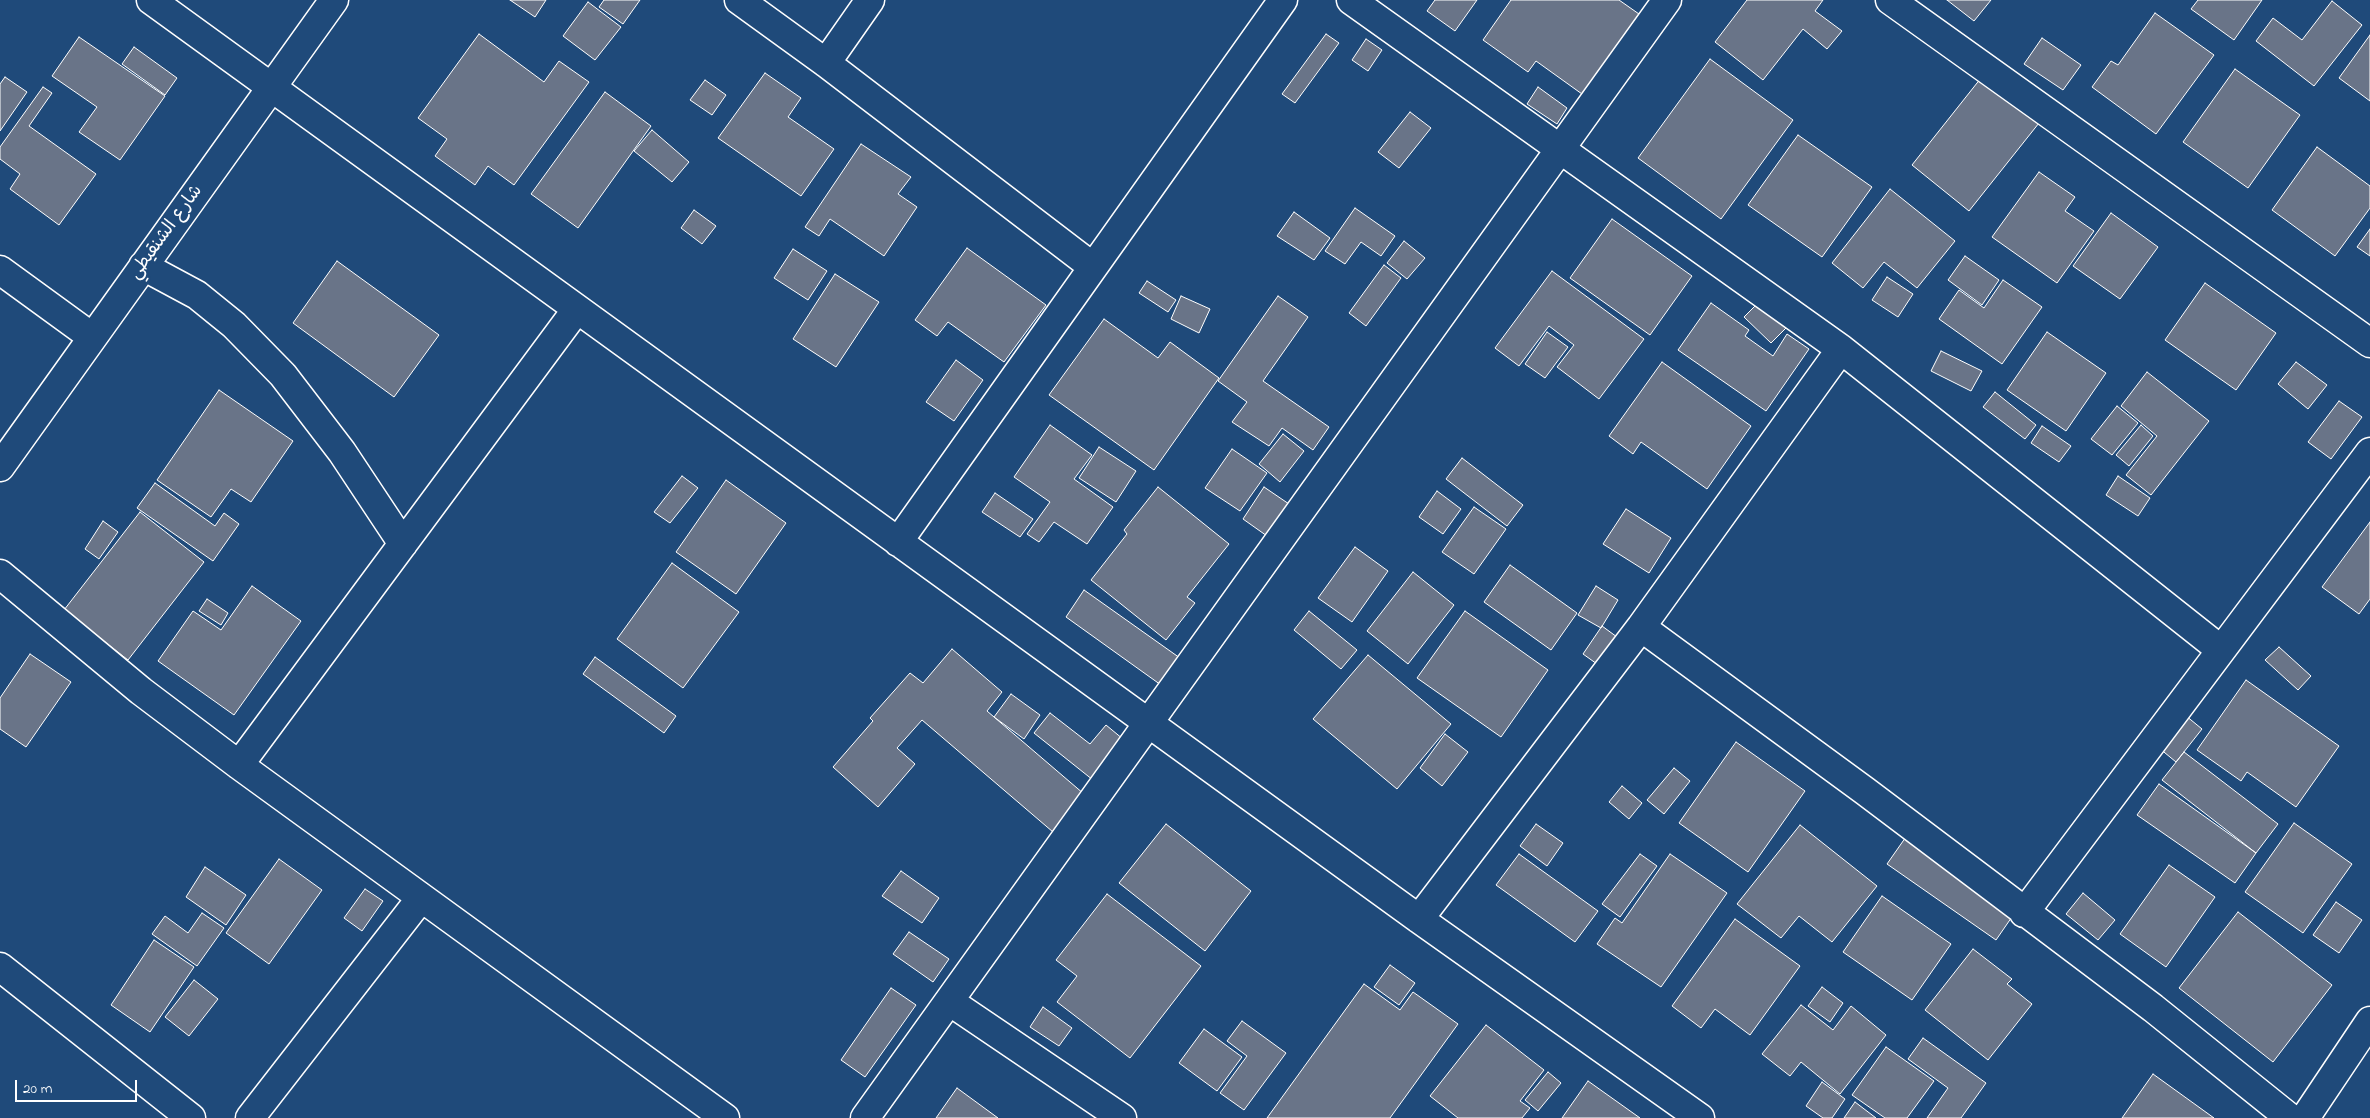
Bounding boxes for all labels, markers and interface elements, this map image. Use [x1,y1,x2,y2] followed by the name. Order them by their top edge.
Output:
[126,182,208,284] street label: شارع الشنقيطي
[18,1070,140,1102] scale bar
[23,1078,52,1100] text: 20 m

